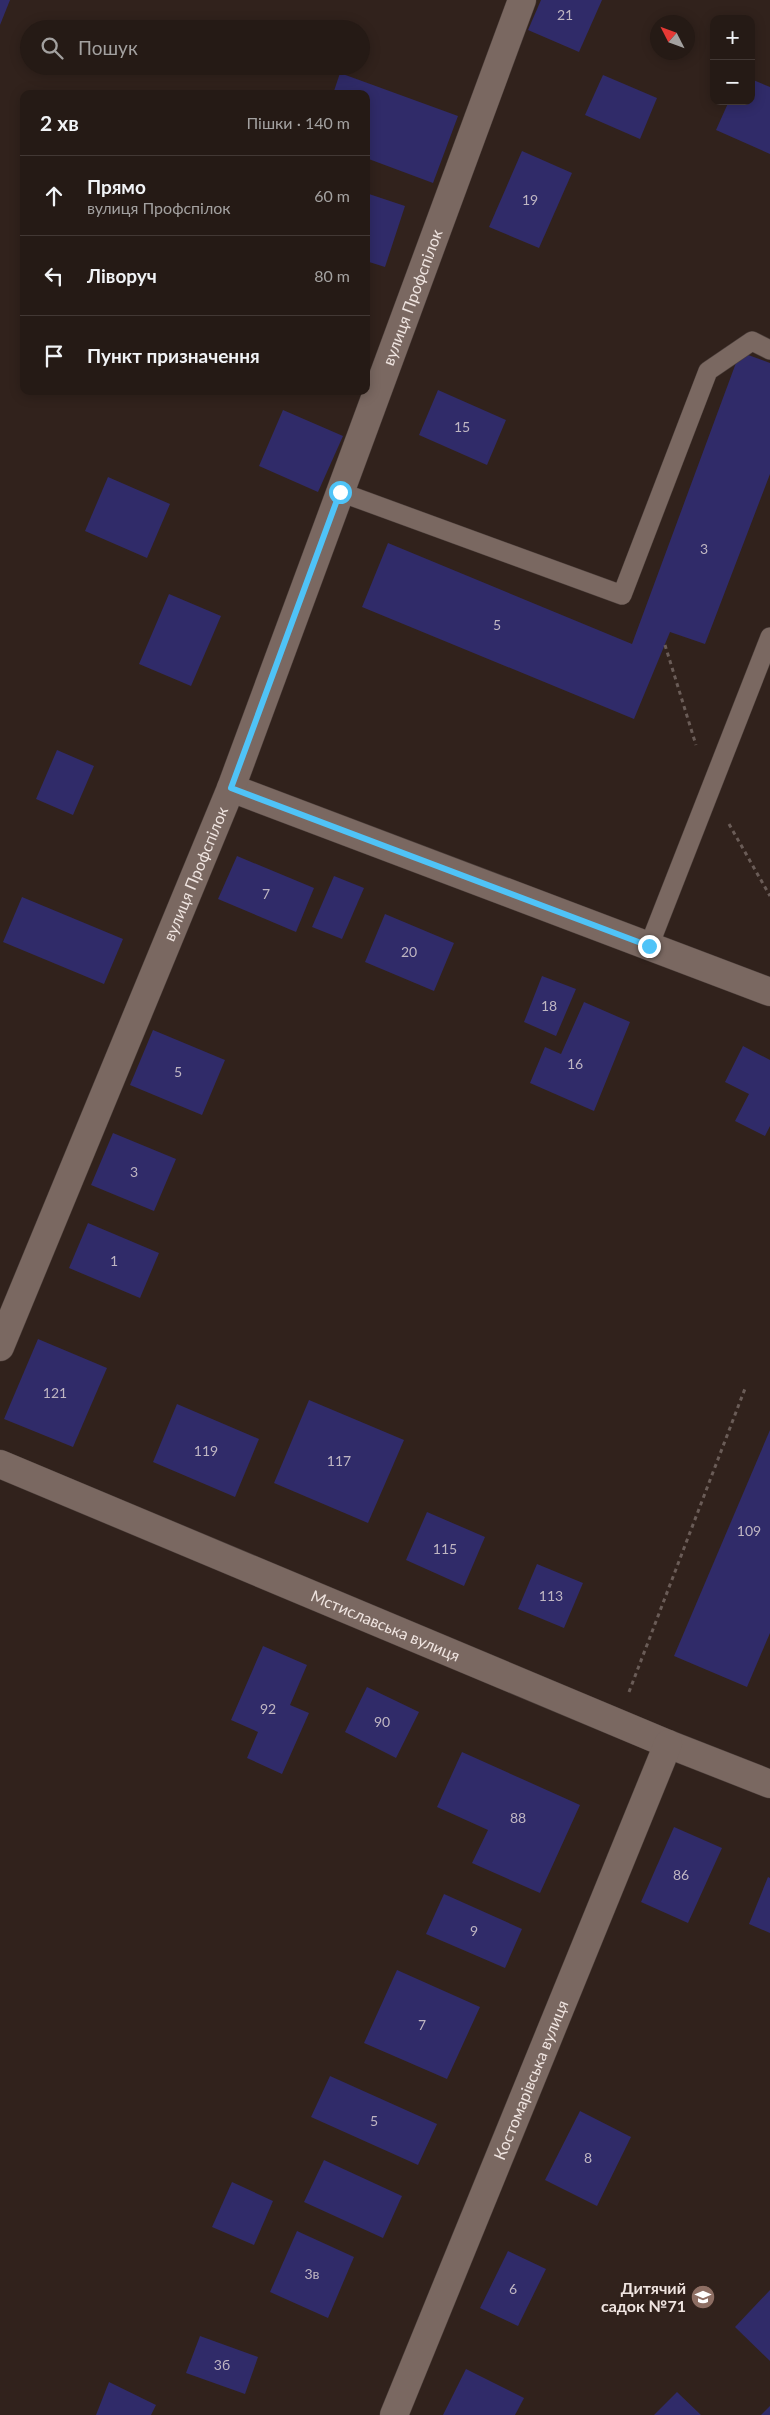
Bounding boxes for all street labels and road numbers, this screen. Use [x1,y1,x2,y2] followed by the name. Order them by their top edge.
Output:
[378,226,446,368] street label: вулиця Профспілок
[159,803,232,944] street label: вулиця Профспілок
[308,1586,463,1665] street label: Мстиславська вулиця
[489,1997,571,2162] street label: Костомарівська вулиця

